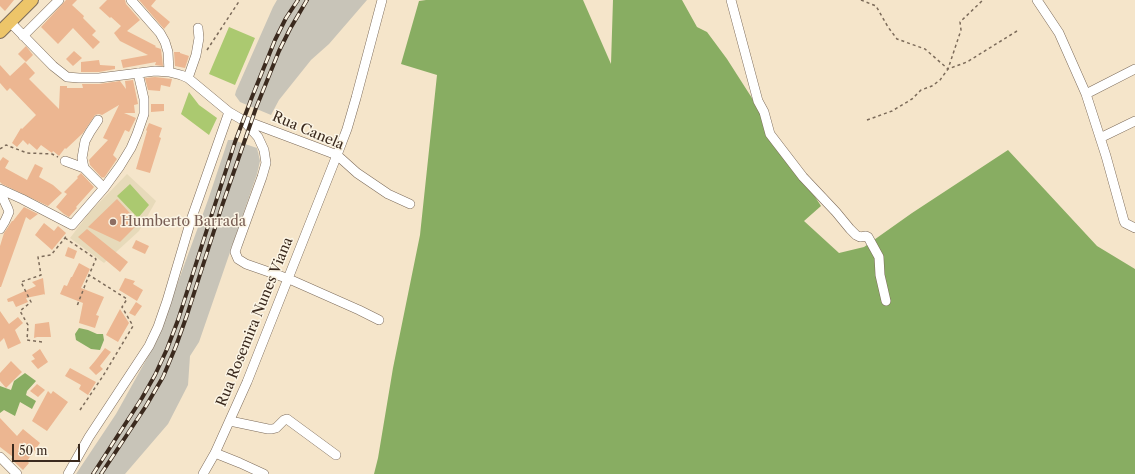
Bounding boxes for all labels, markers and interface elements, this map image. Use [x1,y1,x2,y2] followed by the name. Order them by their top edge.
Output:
[270,108,346,154] street label: Rua Canela
[121,214,246,230] place label: Humberto Barrada
[108,217,118,227] marker: Humberto Barrada
[213,235,297,409] street label: Rua Rosemira Nunes Viana
[14,436,82,462] scale bar
[19,443,48,458] text: 50 m

